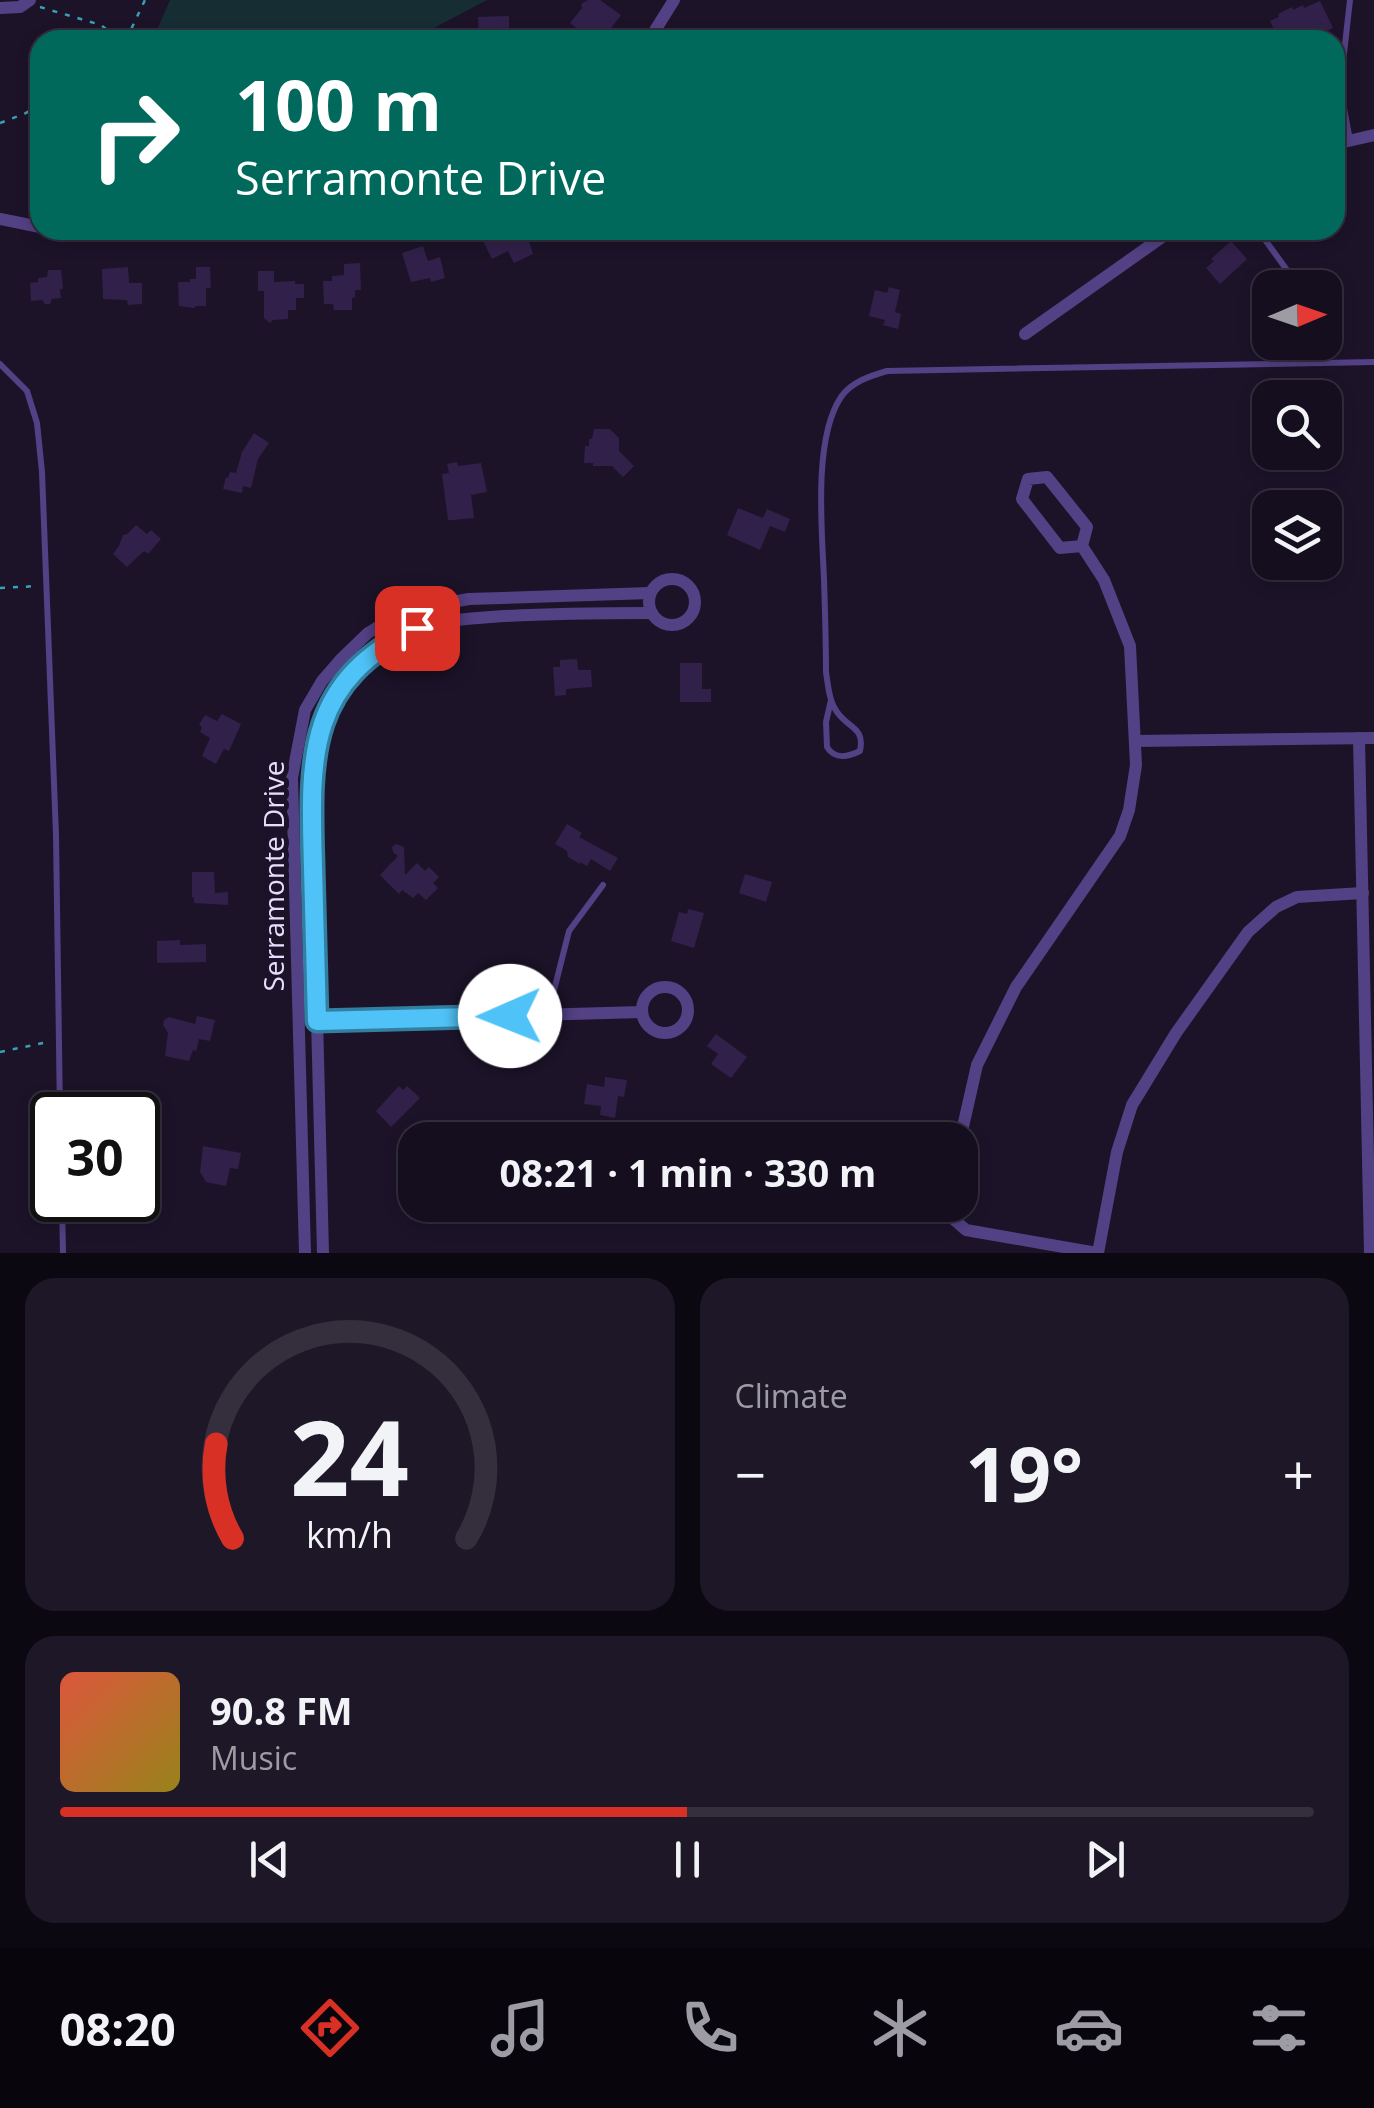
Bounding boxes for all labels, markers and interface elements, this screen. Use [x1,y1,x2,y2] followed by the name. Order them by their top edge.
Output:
[235,56,442,152] text: 100 m
[70,70,200,200] icon: right
[235,147,606,208] text: Serramonte Drive
[1252,270,1342,360] north arrow
[1252,270,1342,580] map controls
[1252,380,1342,470] button: search
[1252,490,1342,580] button: layers
[375,586,460,671] pin
[390,601,445,656] icon: arrive
[254,761,292,991] street label: Serramonte Drive
[458,964,562,1068] position arrow
[30,1092,160,1222] speed limit sign: 30
[500,1146,876,1198] text: 08:21 · 1 min · 330 m
[735,1374,848,1417] text: Climate
[290,1385,409,1526] text: 24
[965,1422,1083,1524] text: 19°
[735,1436,766,1511] text: −
[1283,1436,1314,1511] text: +
[306,1510,393,1558] text: km/h
[210,1684,353,1736] text: 90.8 FM
[210,1736,297,1779] text: Music
[242,1832,297,1887] icon: previous
[660,1832,715,1887] icon: pause
[1078,1832,1133,1887] icon: next
[295,1993,365,2063] icon: directions
[485,1993,555,2063] icon: music
[675,1993,745,2063] icon: phone
[865,1993,935,2063] icon: climate
[1054,1993,1124,2063] icon: car
[1244,1993,1314,2063] icon: filters
[60,1998,176,2059] text: 08:20

